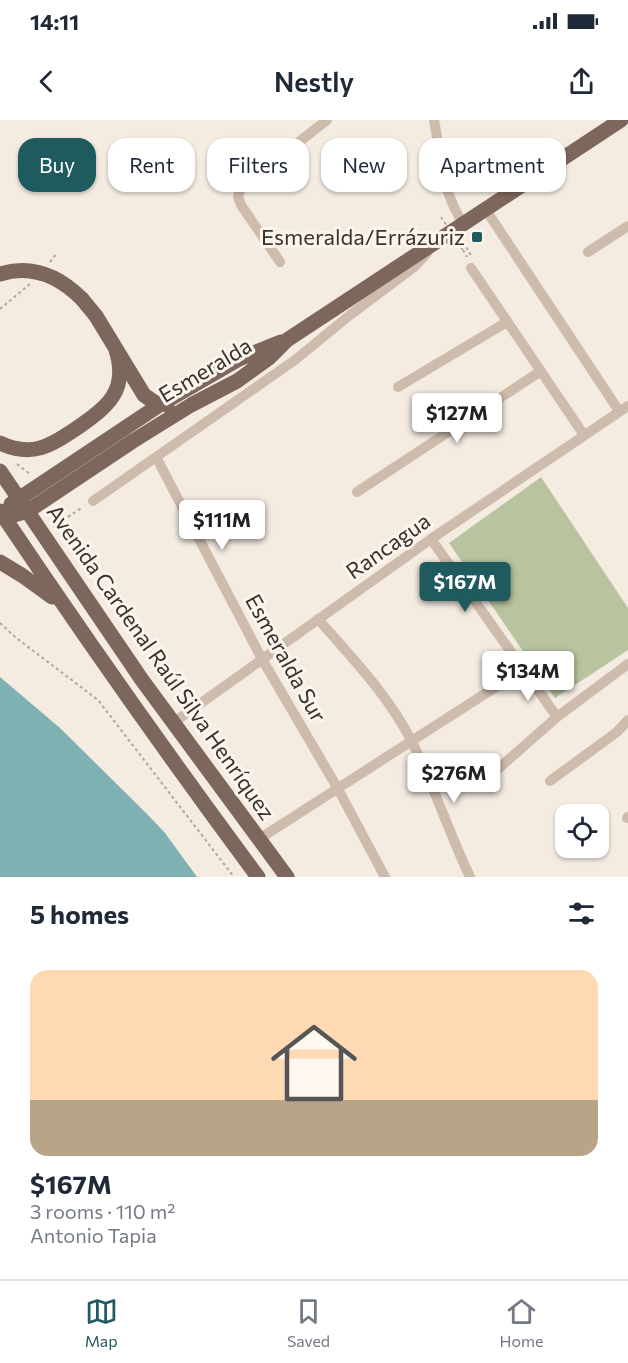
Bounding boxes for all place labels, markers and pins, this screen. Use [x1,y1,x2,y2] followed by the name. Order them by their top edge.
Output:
[261,223,465,250] place label: Esmeralda/Errázuriz
[470,230,484,244] marker: Esmeralda/Errázuriz
[415,393,499,444] pin: $127M
[180,500,264,551] pin: $111M
[423,562,507,613] pin: $167M
[486,651,570,702] pin: $134M
[412,753,496,804] pin: $276M

